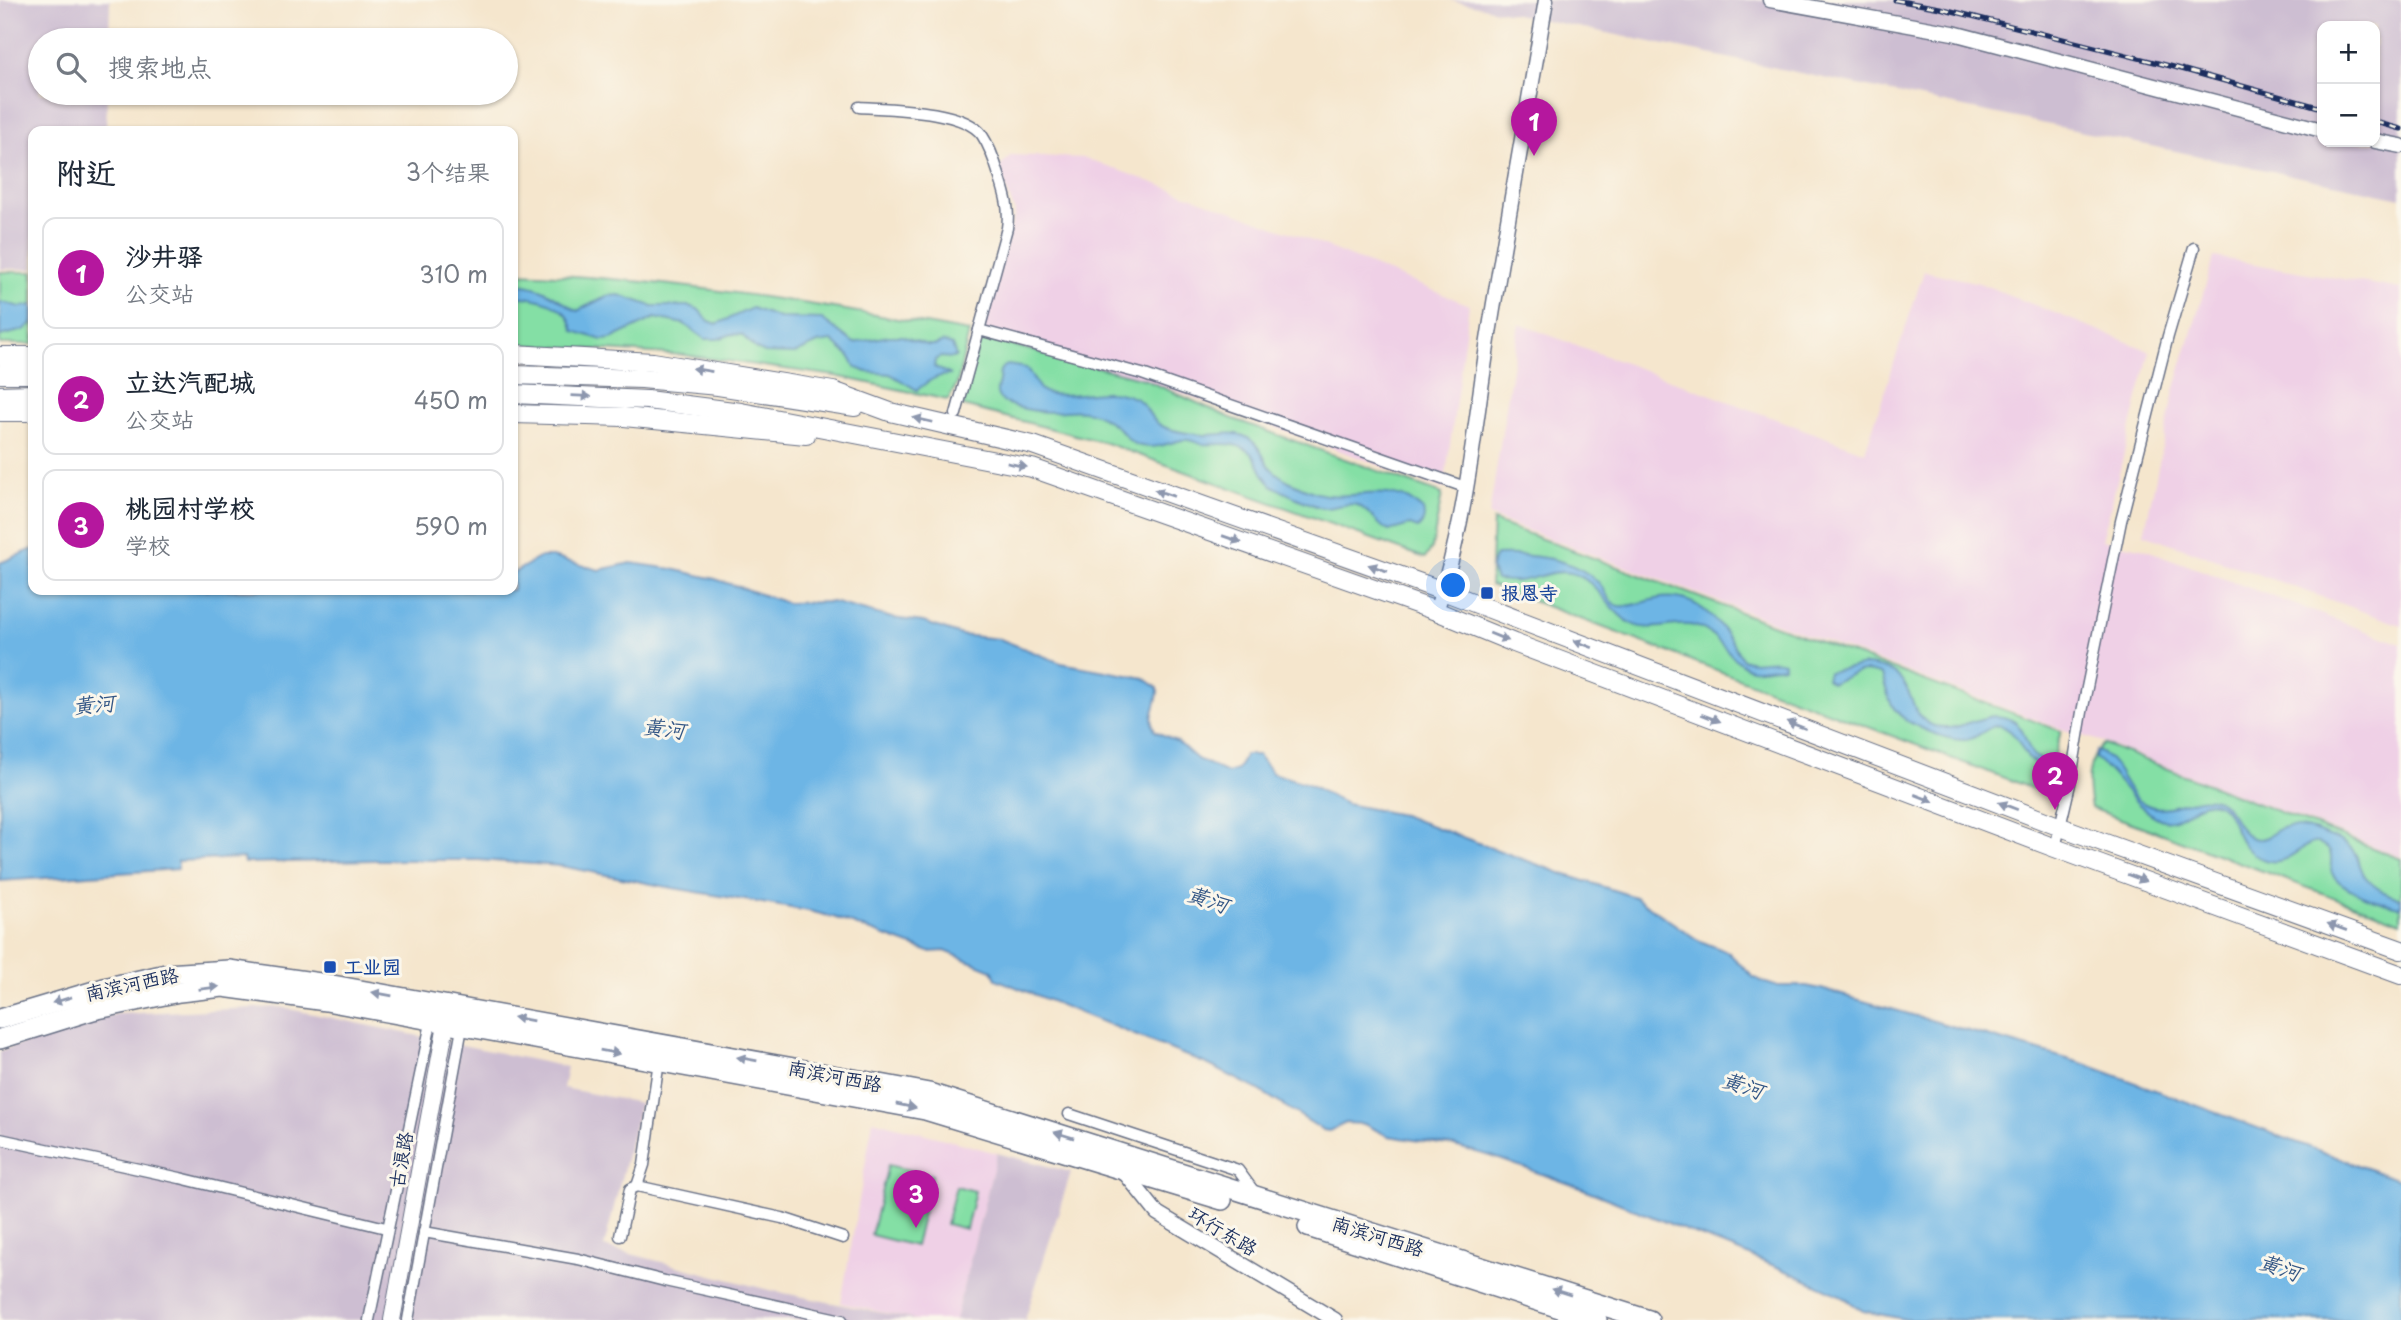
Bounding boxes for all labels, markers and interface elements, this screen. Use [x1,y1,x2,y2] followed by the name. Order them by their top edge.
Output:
[2317,21,2380,147] map controls
[2317,21,2380,84] button: +
[28,28,518,105] search box
[108,47,212,86] text: 搜索地点
[52,48,90,86] icon: search
[2317,84,2380,147] button: −
[1511,98,1557,156] pin: 1
[56,149,116,194] text: 附近
[406,154,490,189] text: 3个结果
[125,236,203,275] text: 沙井驿
[76,256,87,291] text: 1
[419,256,488,291] text: 310 m
[125,275,194,310] text: 公交站
[125,362,255,401] text: 立达汽配城
[691,364,713,375] one-way arrow
[73,382,89,417] text: 2
[414,382,488,417] text: 450 m
[570,391,592,402] one-way arrow
[125,401,194,436] text: 公交站
[912,414,934,425] one-way arrow
[1006,460,1028,471] one-way arrow
[1153,487,1174,498] one-way arrow
[125,488,255,527] text: 桃园村学校
[73,508,89,543] text: 3
[414,508,488,543] text: 590 m
[125,527,171,562] text: 学校
[1221,534,1242,545] one-way arrow
[1368,562,1389,573] one-way arrow
[1436,568,1470,602] your location
[1501,578,1558,606] place label: 报恩寺
[1479,585,1495,601] marker: 报恩寺
[1488,631,1509,642] one-way arrow
[1573,639,1594,650] one-way arrow
[72,685,119,721] water label: 黄河
[641,709,690,746] water label: 黄河
[1701,712,1722,723] one-way arrow
[1785,720,1806,731] one-way arrow
[2032,752,2078,810] pin: 2
[1914,793,1935,804] one-way arrow
[1998,801,2019,812] one-way arrow
[2127,873,2148,884] one-way arrow
[1184,876,1237,921] water label: 黄河
[2326,921,2347,932] one-way arrow
[344,952,401,980] place label: 工业园
[82,959,181,1007] street label: 南滨河西路
[322,959,338,975] marker: 工业园
[198,983,220,994] one-way arrow
[371,988,393,999] one-way arrow
[52,996,73,1006] one-way arrow
[512,1014,534,1025] one-way arrow
[599,1047,621,1058] one-way arrow
[786,1052,884,1098] street label: 南滨河西路
[736,1054,758,1065] one-way arrow
[1719,1062,1772,1107] water label: 黄河
[895,1101,917,1112] one-way arrow
[381,1129,419,1190] street label: 古浪路
[1053,1129,1074,1139] one-way arrow
[893,1170,939,1228] pin: 3
[1184,1199,1263,1262] street label: 环行东路
[1329,1208,1428,1262] street label: 南滨河西路
[2256,1244,2309,1289] water label: 黄河
[1550,1287,1571,1297] one-way arrow

